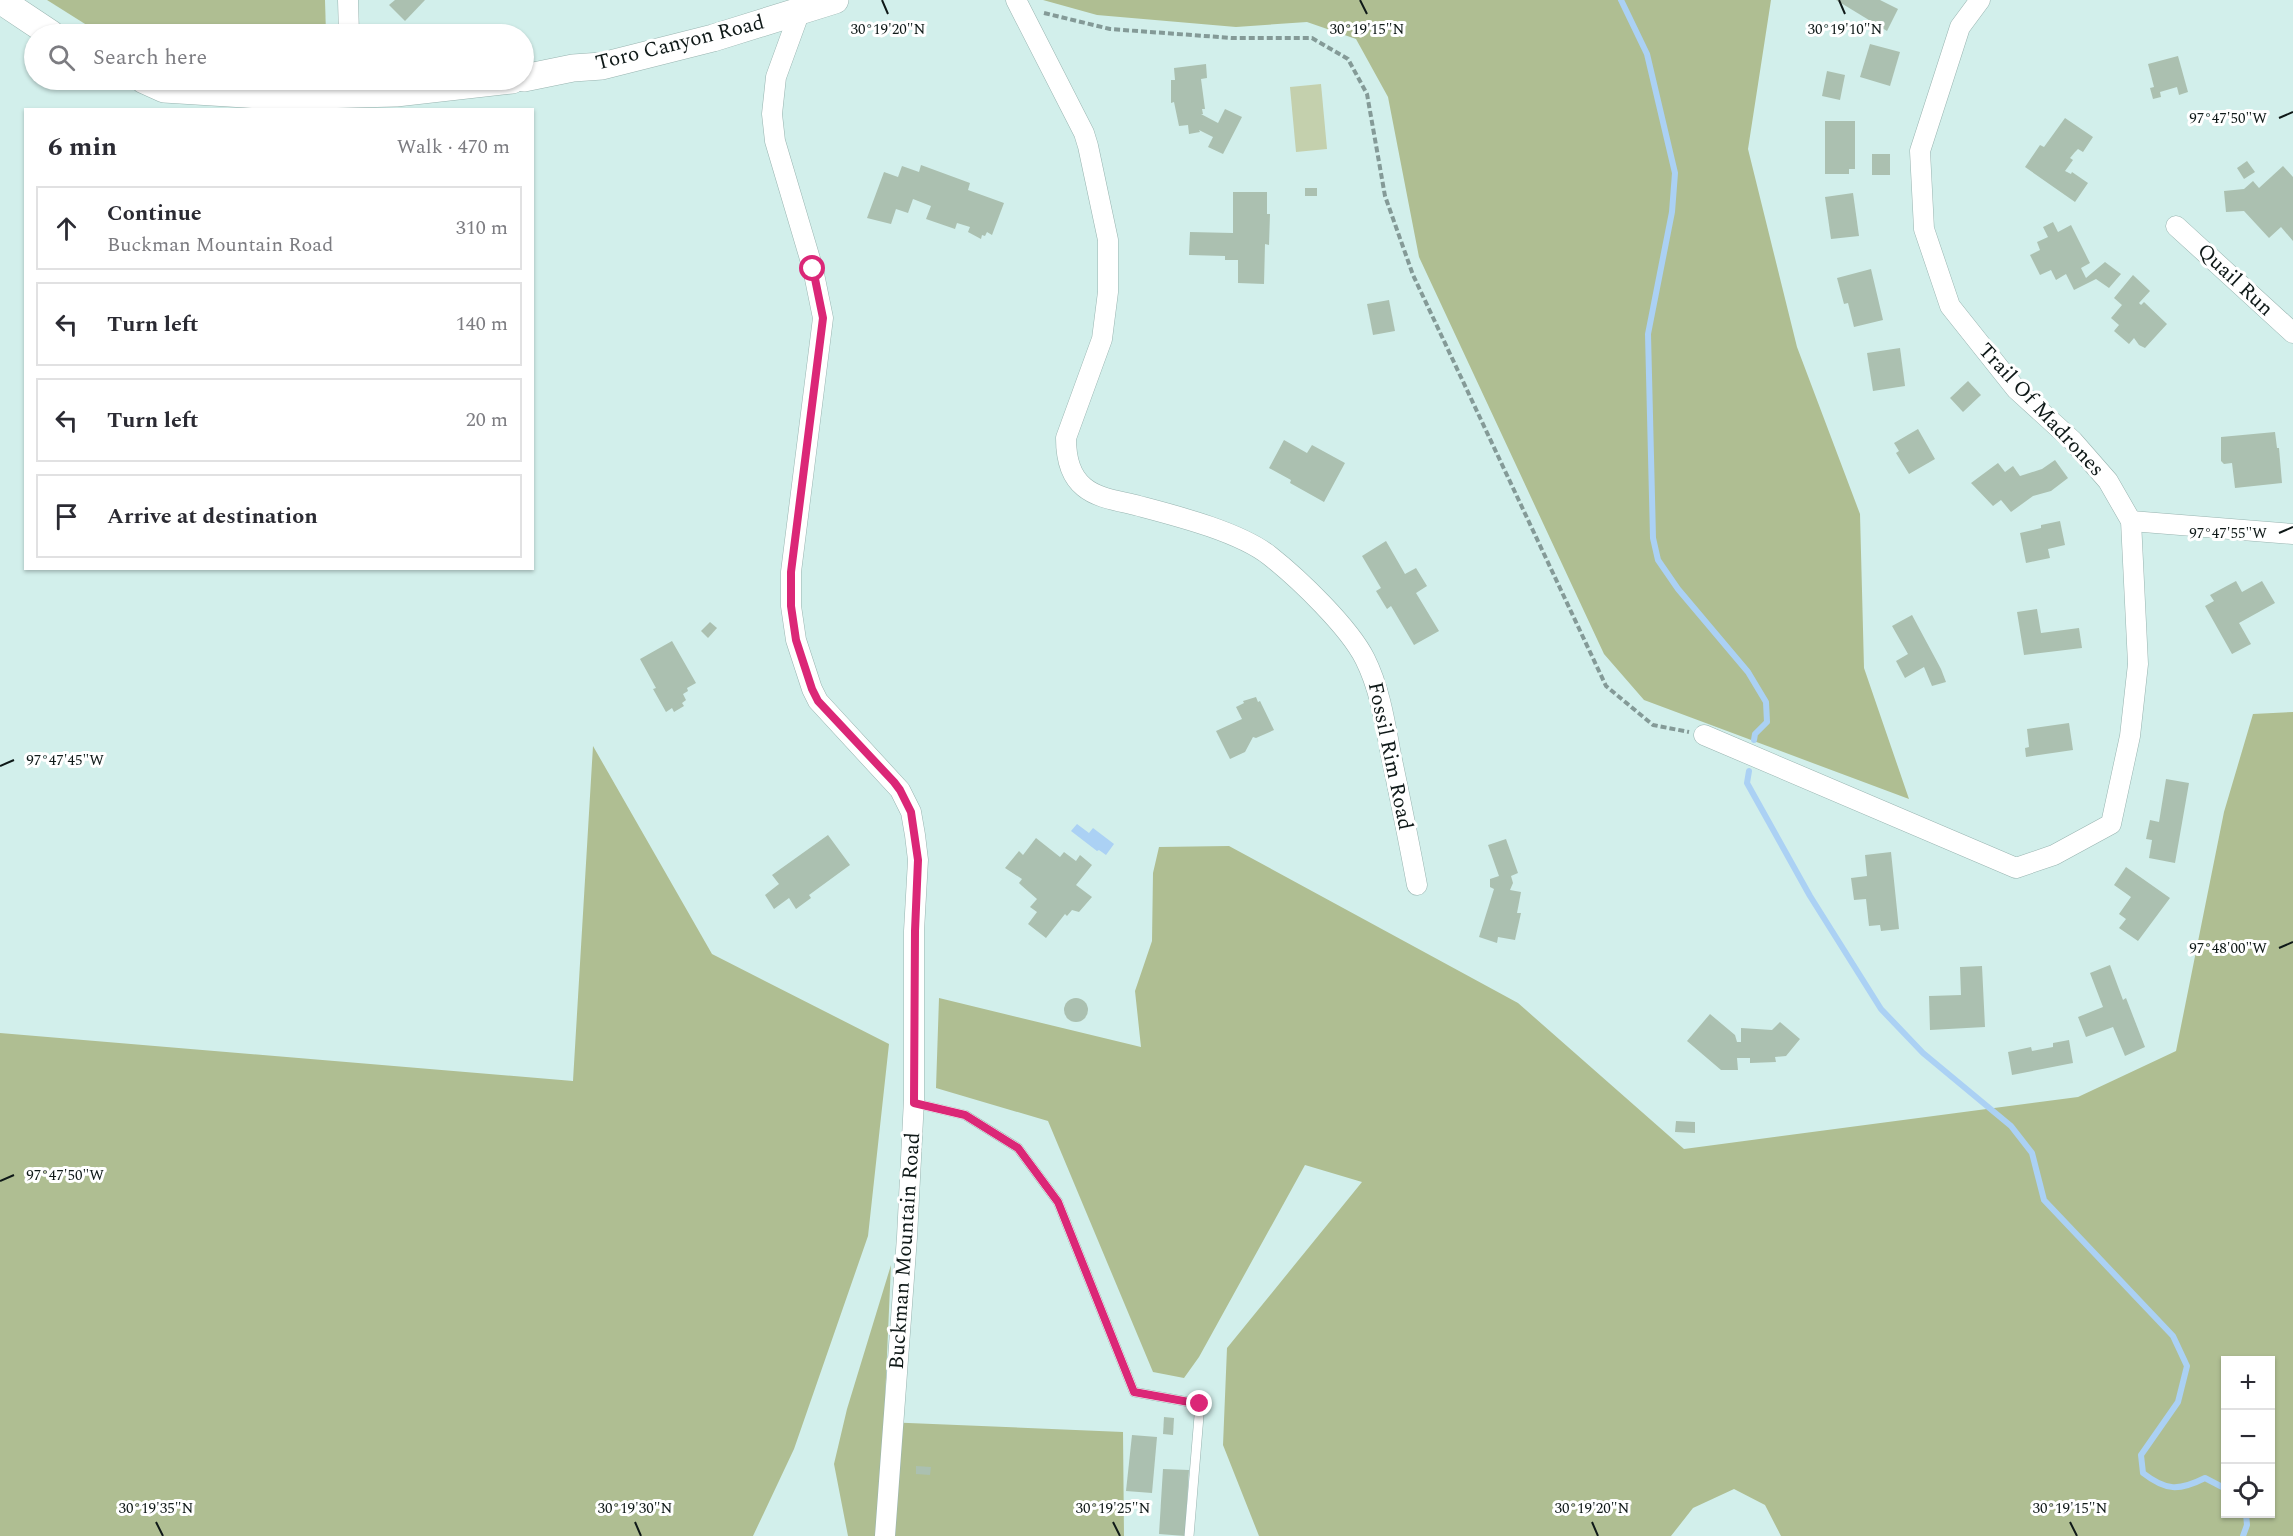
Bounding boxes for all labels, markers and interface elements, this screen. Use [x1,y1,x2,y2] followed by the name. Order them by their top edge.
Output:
[592,7,768,79] street label: Toro Canyon Road
[851,18,926,41] text: 30°19'20"N
[1330,18,1405,41] text: 30°19'15"N
[1808,18,1883,41] text: 30°19'10"N
[24,24,534,90] search box
[45,41,78,74] icon: search
[93,41,207,74] text: Search here
[2189,107,2267,130] text: 97°47'50"W
[48,127,117,167] text: 6 min
[397,132,510,162] text: Walk · 470 m
[107,197,202,230] text: Continue
[50,212,83,245] icon: ahead
[456,213,508,243] text: 310 m
[107,230,333,260] text: Buckman Mountain Road
[2189,236,2281,324] street label: Quail Run
[799,255,825,281] route start
[50,308,83,341] icon: left
[107,308,199,341] text: Turn left
[456,309,508,339] text: 140 m
[1970,336,2112,484] street label: Trail Of Madrones
[50,404,83,437] icon: left
[107,404,199,437] text: Turn left
[466,405,508,435] text: 20 m
[50,500,83,533] icon: arrive
[107,500,318,533] text: Arrive at destination
[2189,522,2267,545] text: 97°47'55"W
[1359,679,1421,833] street label: Fossil Rim Road
[26,749,104,772] text: 97°47'45"W
[2189,937,2267,960] text: 97°48'00"W
[881,1131,929,1371] street label: Buckman Mountain Road
[26,1164,104,1187] text: 97°47'50"W
[2221,1356,2275,1518] map controls
[2221,1356,2275,1410] button: +
[1186,1390,1212,1416] route end
[2221,1410,2275,1464] button: −
[2221,1464,2275,1518] button: locate
[119,1497,194,1520] text: 30°19'35"N
[598,1497,673,1520] text: 30°19'30"N
[1076,1497,1151,1520] text: 30°19'25"N
[1555,1497,1630,1520] text: 30°19'20"N
[2033,1497,2108,1520] text: 30°19'15"N

